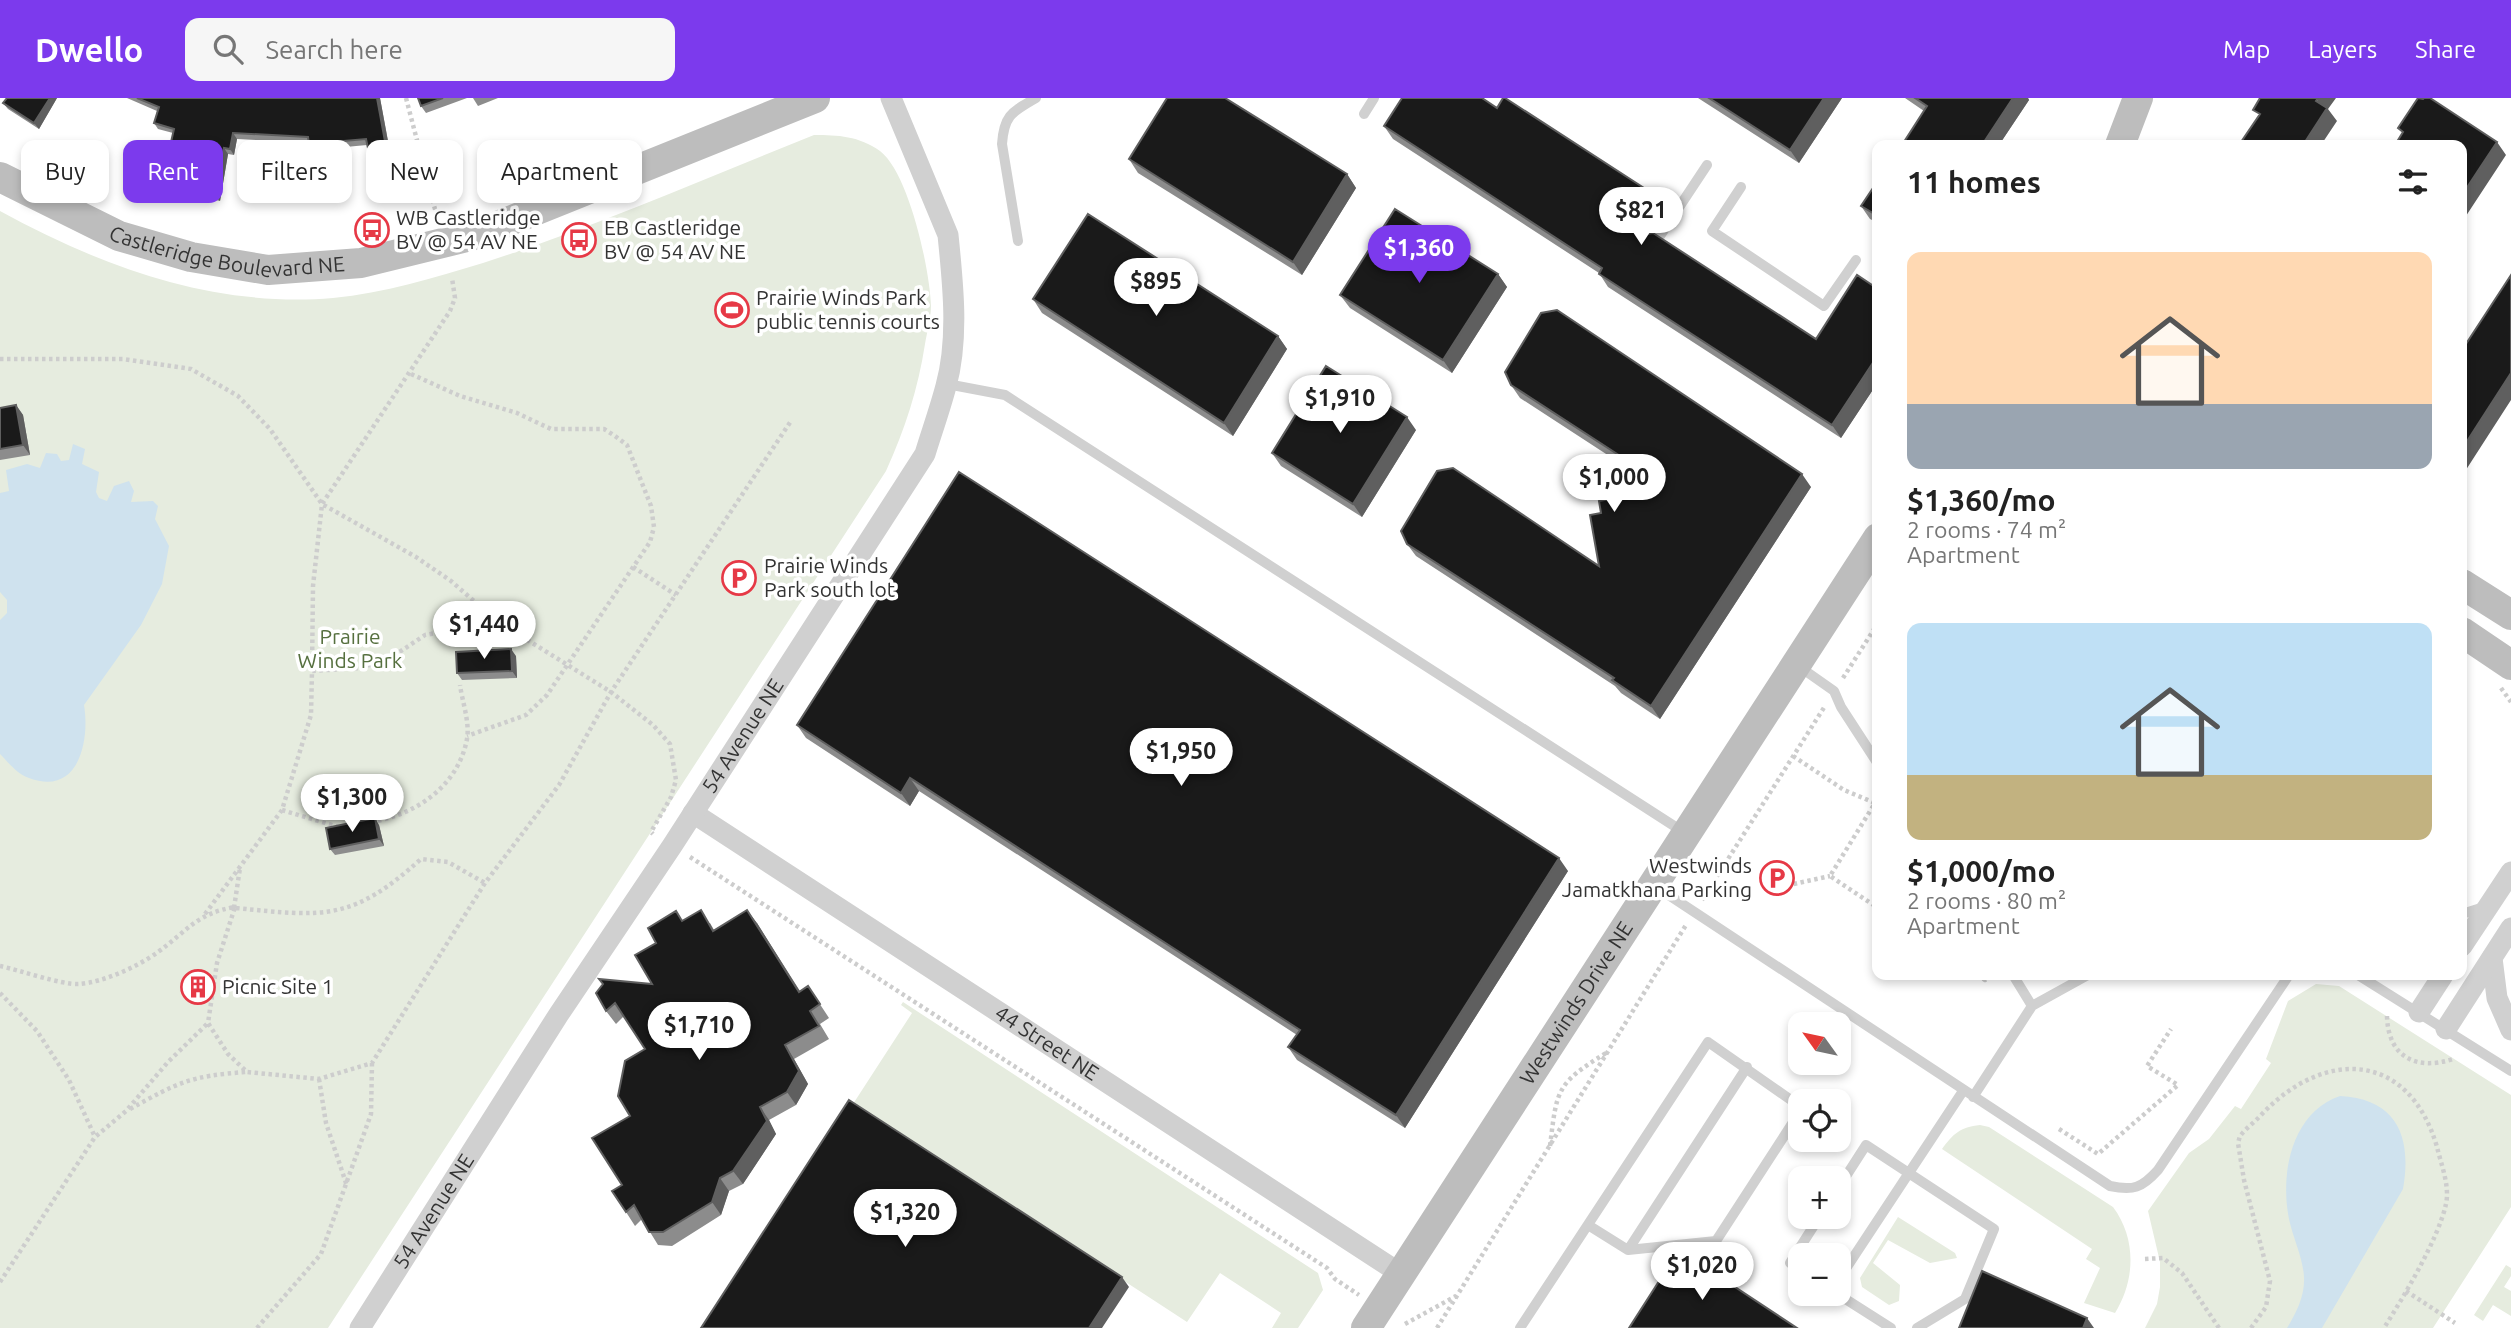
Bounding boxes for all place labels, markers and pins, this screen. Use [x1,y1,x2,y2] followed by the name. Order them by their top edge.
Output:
[1600,188,1682,247] pin: $821
[396,205,541,253] place label: WB Castleridge BV @ 54 AV NE
[353,211,391,249] bus stop icon: WB Castleridge BV @ 54 AV NE
[604,215,746,263] place label: EB Castleridge BV @ 54 AV NE
[560,221,598,259] bus stop icon: EB Castleridge BV @ 54 AV NE
[1362,226,1476,285] pin: $1,360
[1115,258,1197,318] pin: $895
[756,285,940,333] place label: Prairie Winds Park public tennis courts
[713,291,751,329] sports icon: Prairie Winds Park public tennis courts
[1283,376,1397,435] pin: $1,910
[1557,454,1671,514] pin: $1,000
[764,553,895,601] place label: Prairie Winds Park south lot
[720,559,758,597] parking icon: Prairie Winds Park south lot
[427,602,541,661] pin: $1,440
[1124,728,1238,788] pin: $1,950
[295,774,409,834] pin: $1,300
[1562,853,1752,901] place label: Westwinds Jamatkhana Parking
[1758,859,1796,897] parking icon: Westwinds Jamatkhana Parking
[179,968,217,1006] building icon: Picnic Site 1
[222,974,334,998] place label: Picnic Site 1
[642,1002,756,1062] pin: $1,710
[848,1190,962,1249] pin: $1,320
[1645,1242,1759,1302] pin: $1,020

